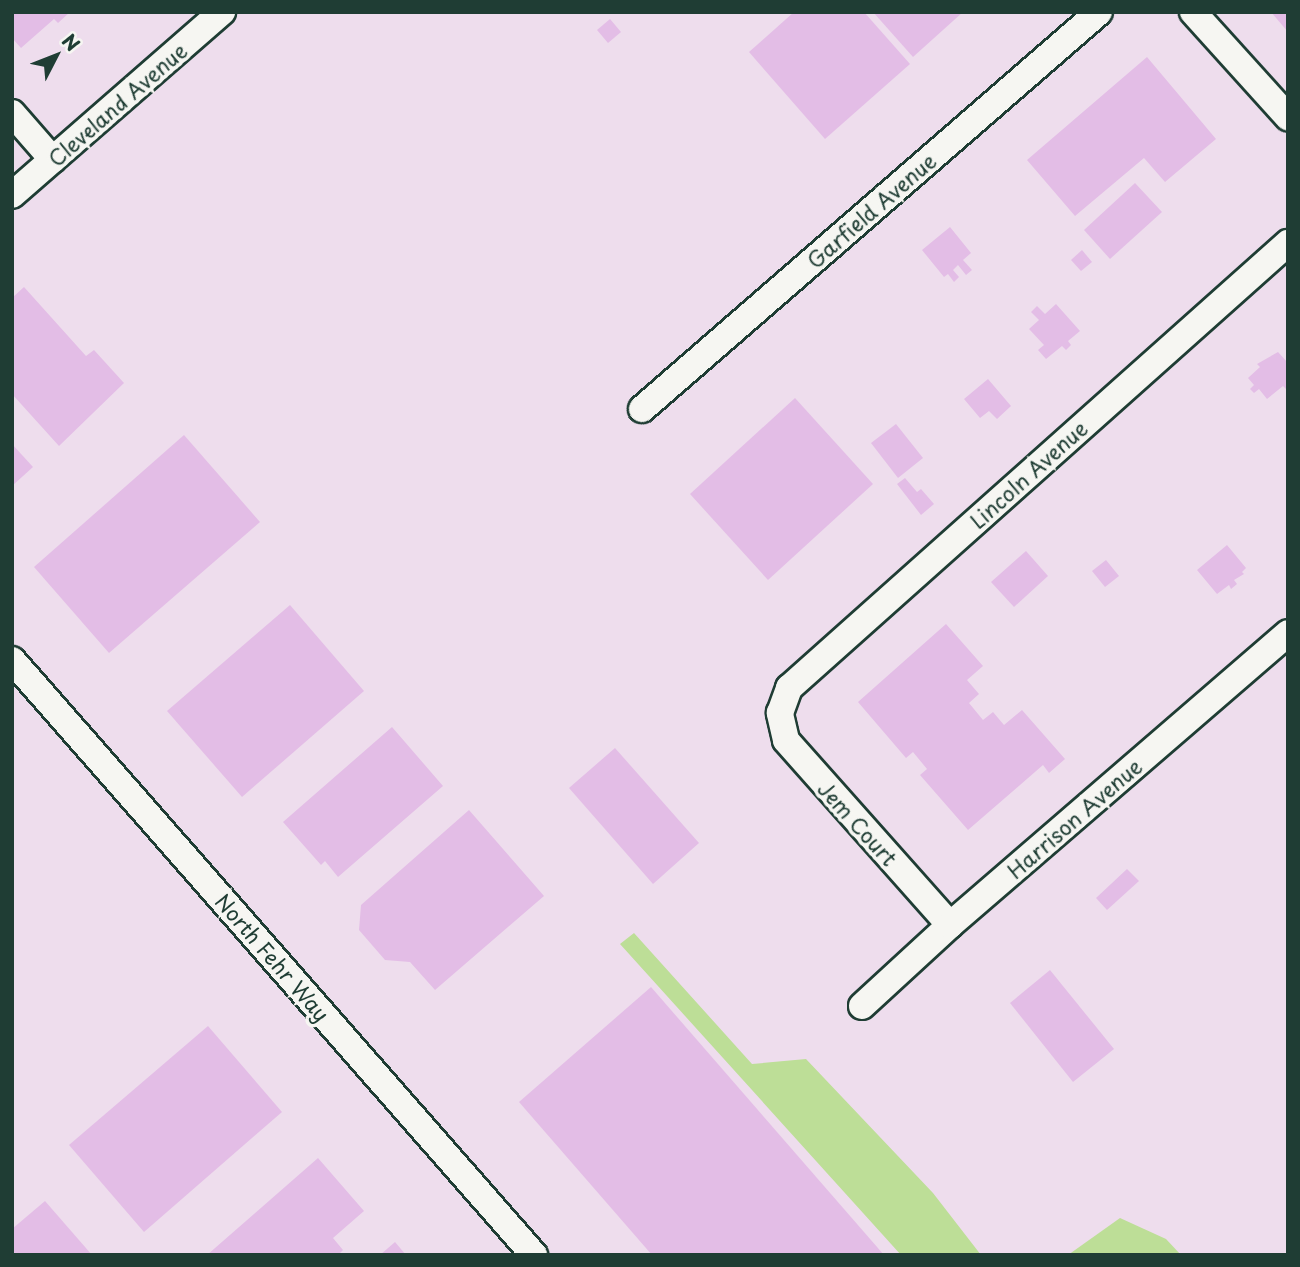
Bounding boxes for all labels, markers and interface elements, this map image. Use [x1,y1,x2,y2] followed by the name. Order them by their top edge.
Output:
[21,21,91,91] north arrow
[56,27,87,57] text: N
[43,37,191,171] street label: Cleveland Avenue
[802,147,940,273] street label: Garfield Avenue
[964,415,1092,533] street label: Lincoln Avenue
[1003,754,1145,882] street label: Harrison Avenue
[813,775,903,871] street label: Jem Court
[210,888,336,1026] street label: North Fehr Way

